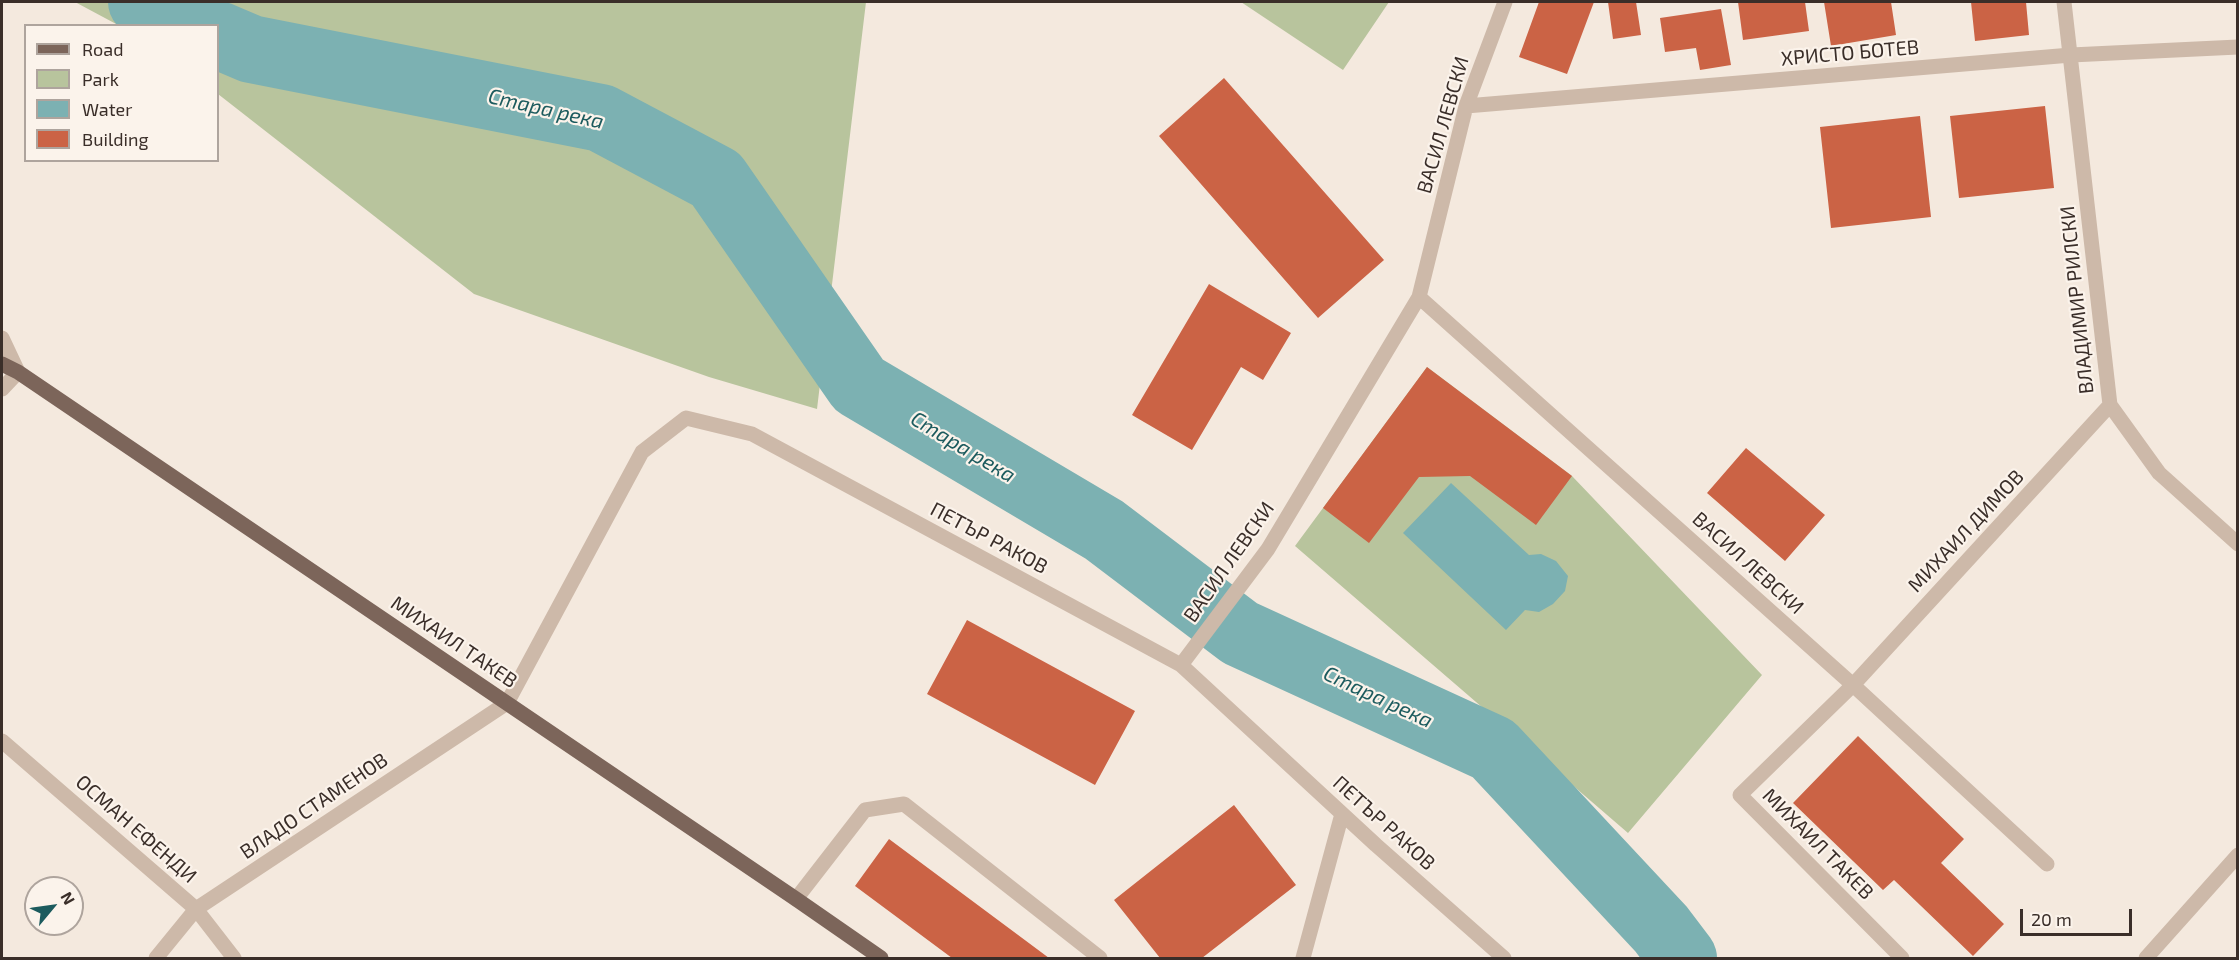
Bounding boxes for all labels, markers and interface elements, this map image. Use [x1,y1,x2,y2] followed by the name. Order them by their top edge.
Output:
[24,24,219,162] legend
[1780,35,1920,71] street label: ХРИСТО БОТЕВ
[82,38,123,60] text: Road
[1412,54,1474,196] street label: ВАСИЛ ЛЕВСКИ
[82,68,119,90] text: Park
[486,83,606,135] water label: Стара река
[82,98,132,120] text: Water
[82,128,149,150] text: Building
[2055,205,2099,395] street label: ВЛАДИМИР РИЛСКИ
[906,406,1020,488] water label: Стара река
[1903,465,2029,597] street label: МИХАИЛ ДИМОВ
[926,497,1052,579] street label: ПЕТЪР РАКОВ
[1179,497,1279,627] street label: ВАСИЛ ЛЕВСКИ
[1687,507,1809,619] street label: ВАСИЛ ЛЕВСКИ
[386,591,522,693] street label: МИХАИЛ ТАКЕВ
[1319,661,1437,733] water label: Стара река
[236,748,392,864] street label: ВЛАДО СТАМЕНОВ
[71,770,201,888] street label: ОСМАН ЕФЕНДИ
[1328,771,1440,875] street label: ПЕТЪР РАКОВ
[1758,784,1878,904] street label: МИХАИЛ ТАКЕВ
[24,876,84,936] north arrow
[57,888,80,908] text: N
[2023,897,2136,935] scale bar
[2031,908,2072,930] text: 20 m

